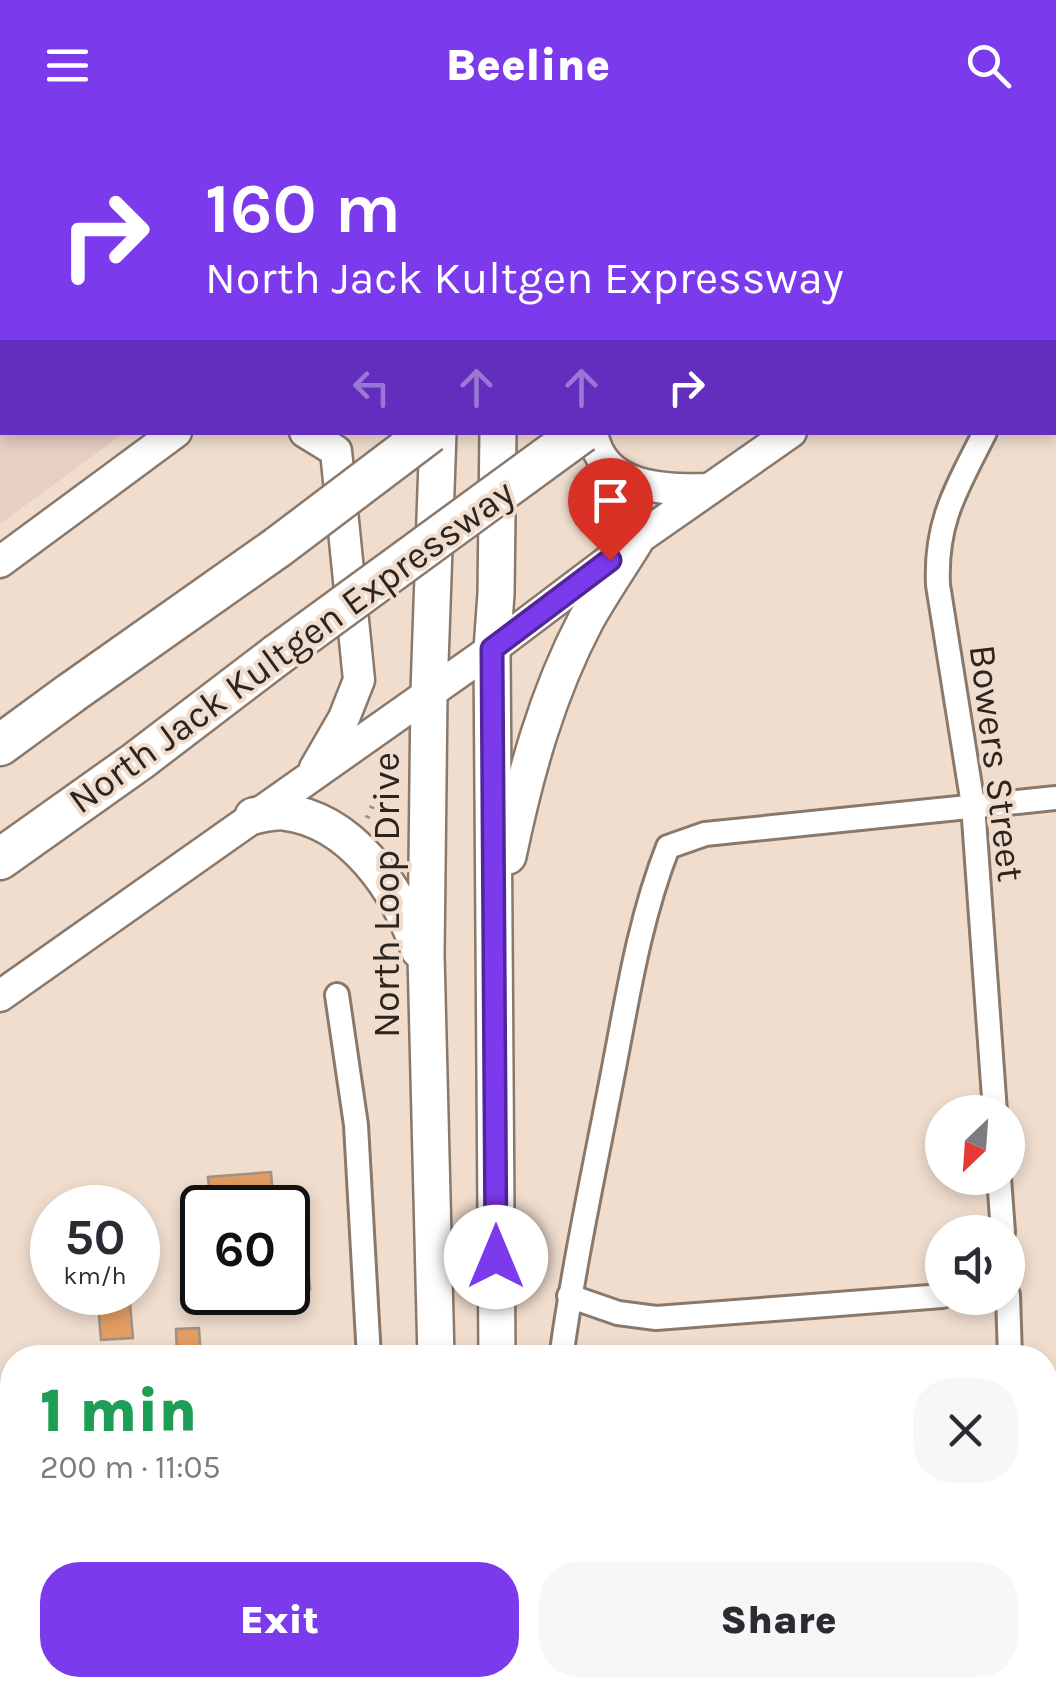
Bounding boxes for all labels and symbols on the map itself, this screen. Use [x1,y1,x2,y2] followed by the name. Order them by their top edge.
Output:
[568,458,653,561] pin
[60,470,523,823] street label: North Jack Kultgen Expressway
[960,642,1033,884] street label: Bowers Street
[364,752,409,1038] street label: North Loop Drive
[925,1095,1025,1195] north arrow
[180,1185,310,1315] speed limit sign: 60
[444,1205,548,1309] position arrow

